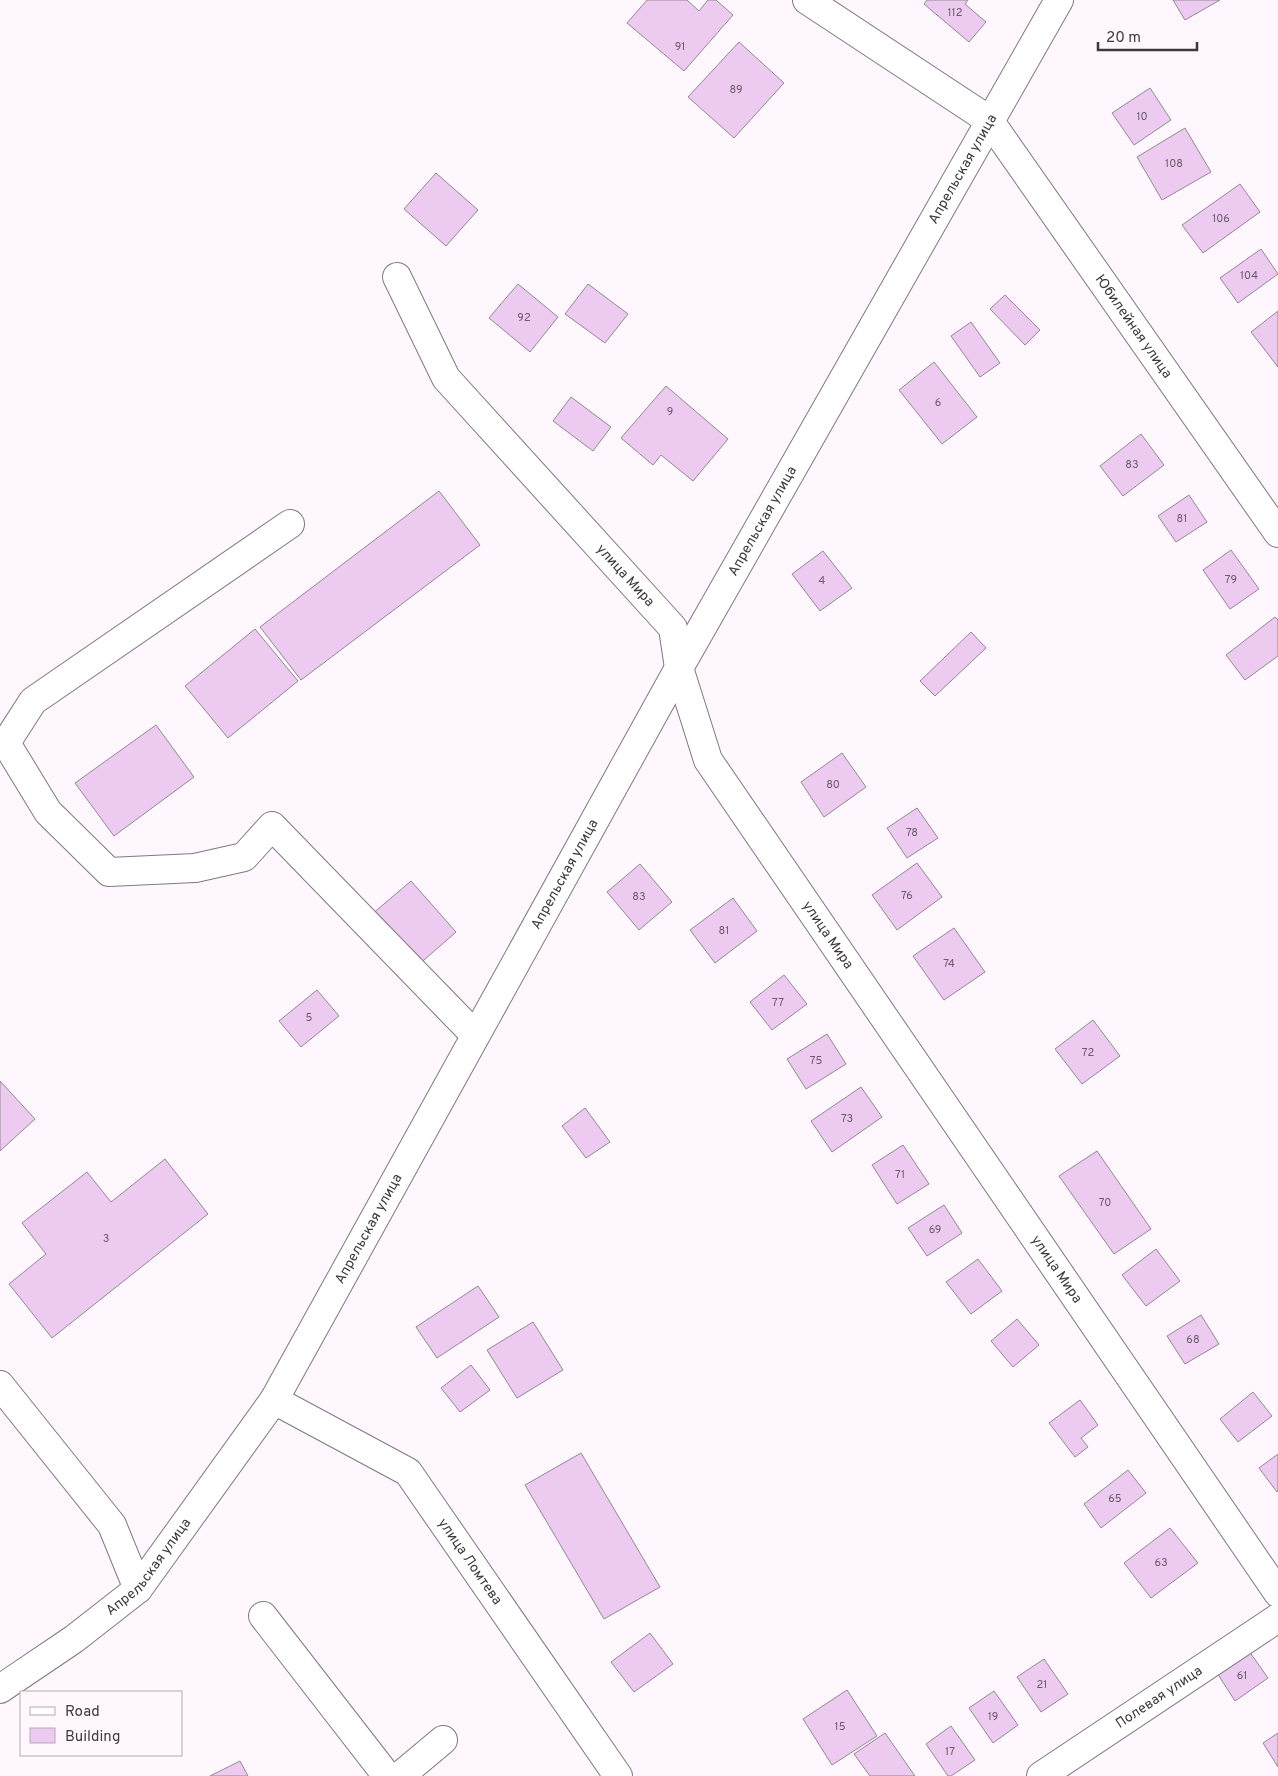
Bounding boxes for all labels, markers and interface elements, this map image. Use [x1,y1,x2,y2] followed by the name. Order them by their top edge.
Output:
[948,6,962,20] house number: 112
[1098,20,1197,52] scale bar
[1106,29,1141,48] text: 20 m
[675,40,685,54] house number: 91
[729,83,743,97] house number: 89
[1136,110,1148,124] house number: 10
[925,111,1001,227] street label: Апрельская улица
[1165,157,1183,171] house number: 108
[1212,212,1230,226] house number: 106
[1240,269,1258,283] house number: 104
[1091,271,1176,382] street label: Юбилейная улица
[517,311,531,325] house number: 92
[935,396,941,410] house number: 6
[667,405,673,419] house number: 9
[1125,458,1139,472] house number: 83
[725,463,800,579] street label: Апрельская улица
[1177,512,1187,526] house number: 81
[593,541,658,610] street label: улица Мира
[1225,573,1237,587] house number: 79
[819,574,826,588] house number: 4
[826,778,840,792] house number: 80
[527,816,602,933] street label: Апрельская улица
[906,826,918,840] house number: 78
[901,889,913,903] house number: 76
[632,890,646,904] house number: 83
[799,898,857,972] street label: улица Мира
[719,924,729,938] house number: 81
[943,957,955,971] house number: 74
[772,996,784,1010] house number: 77
[306,1011,313,1025] house number: 5
[1082,1046,1094,1060] house number: 72
[810,1054,822,1068] house number: 75
[841,1112,853,1126] house number: 73
[895,1168,905,1182] house number: 71
[331,1171,406,1287] street label: Апрельская улица
[1099,1196,1111,1210] house number: 70
[929,1223,941,1237] house number: 69
[103,1232,109,1246] house number: 3
[1027,1232,1086,1307] street label: улица Мира
[1186,1333,1200,1347] house number: 68
[1108,1492,1122,1506] house number: 65
[103,1515,195,1619] street label: Апрельская улица
[434,1515,506,1608] street label: улица Ломтева
[1154,1556,1168,1570] house number: 63
[1113,1662,1206,1732] street label: Полевая улица
[1237,1669,1247,1683] house number: 61
[1037,1678,1047,1692] house number: 21
[20,1691,182,1756] legend
[65,1703,100,1722] text: Road
[988,1710,998,1724] house number: 19
[835,1720,846,1734] house number: 15
[65,1728,120,1747] text: Building
[945,1745,955,1759] house number: 17

